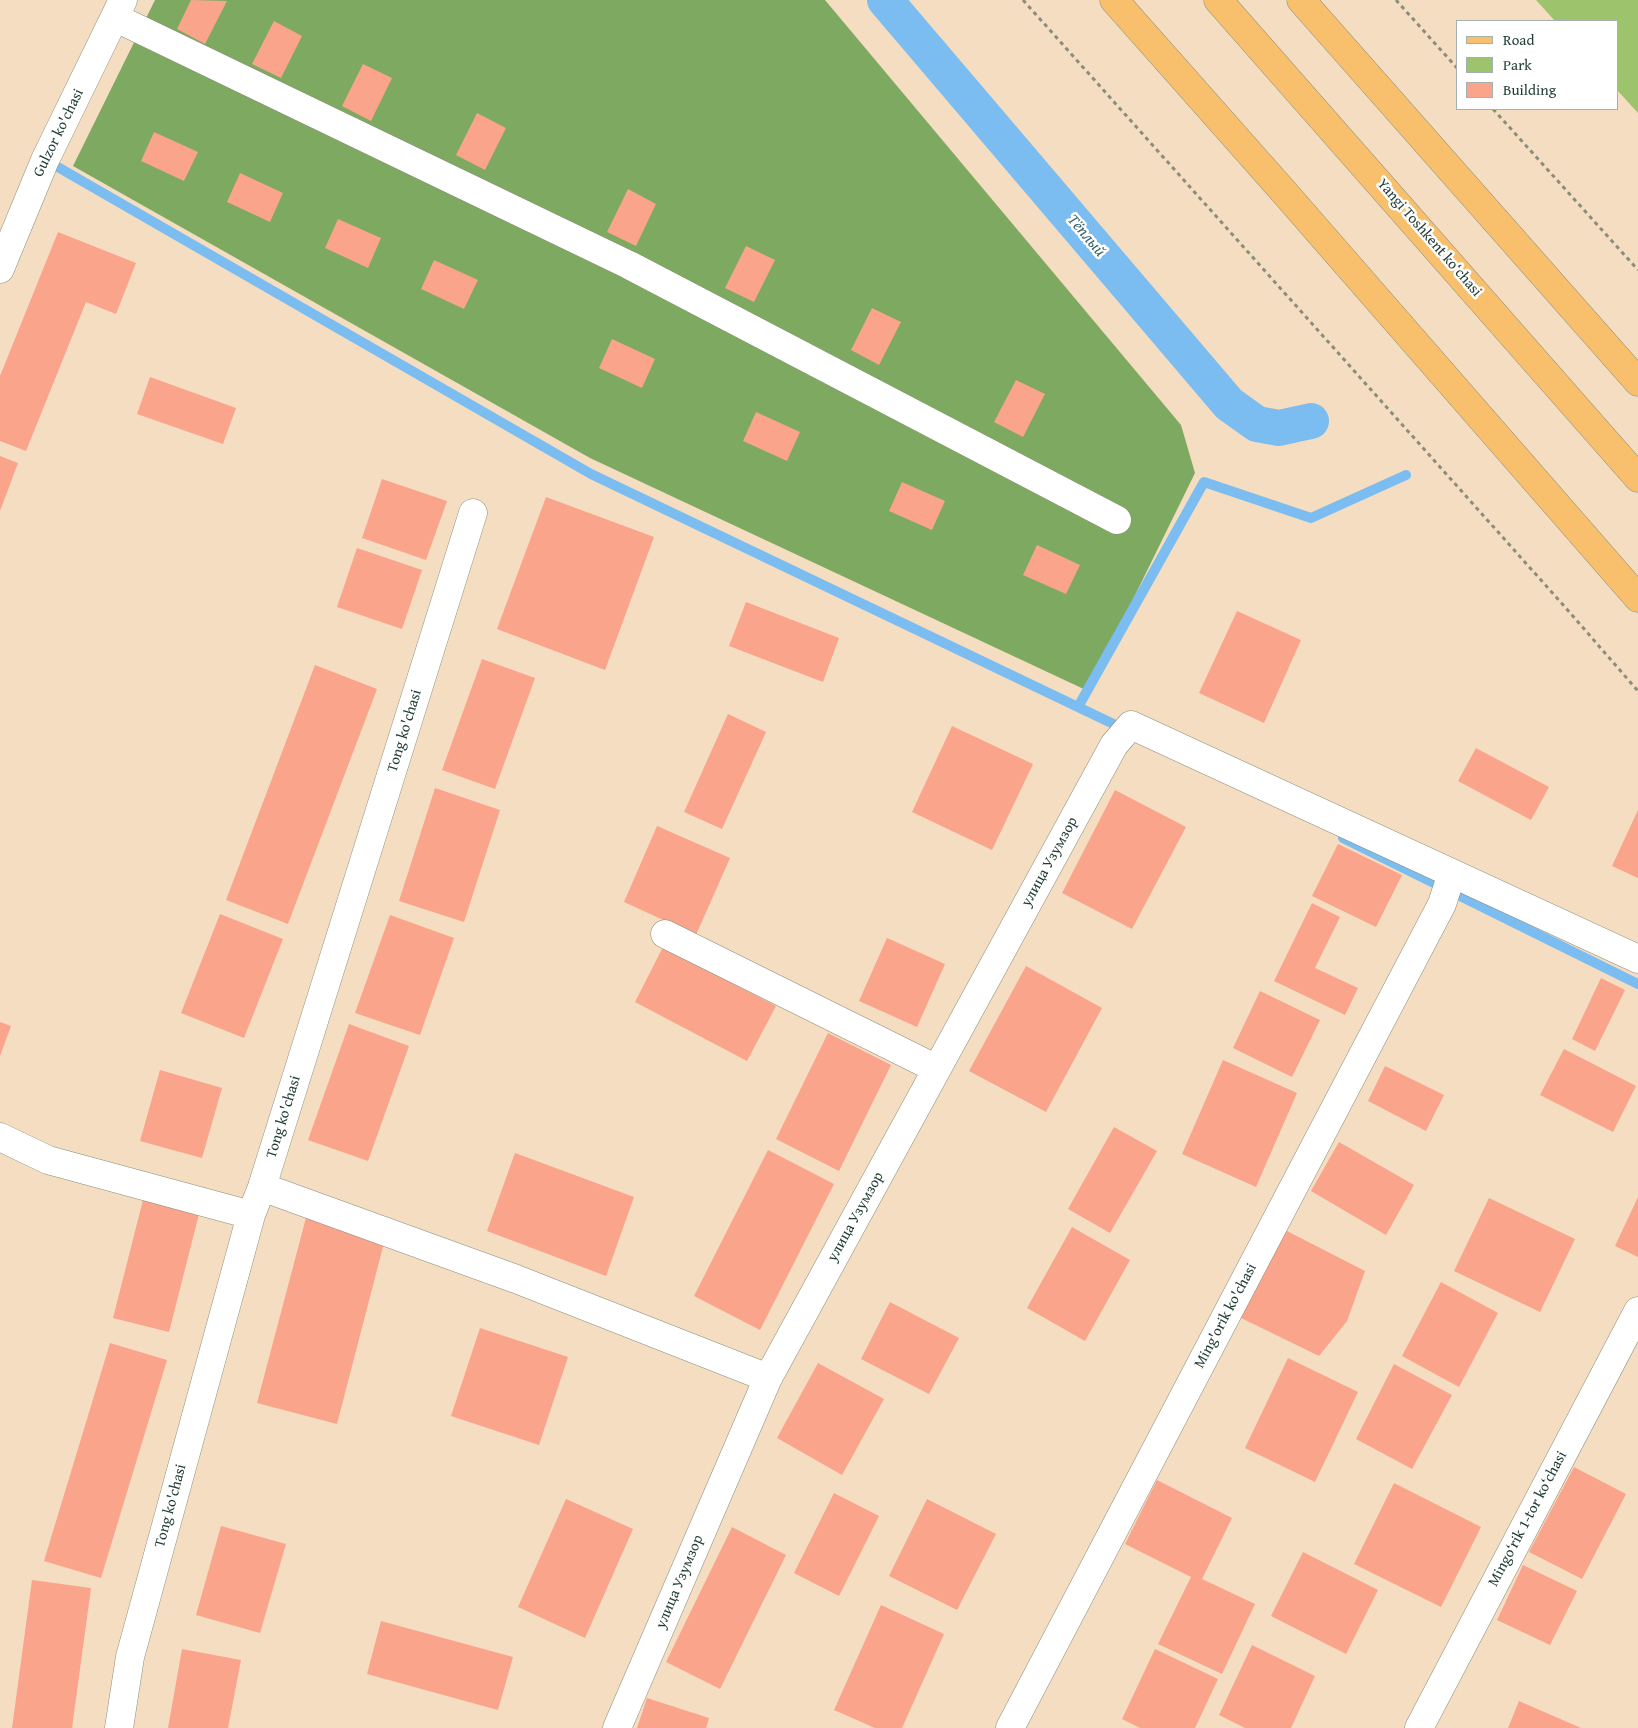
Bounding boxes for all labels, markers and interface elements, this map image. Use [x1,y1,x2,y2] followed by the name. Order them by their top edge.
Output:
[1456,20,1618,110] legend
[1503,29,1534,50] text: Road
[1503,54,1532,75] text: Park
[1503,79,1556,100] text: Building
[30,86,88,180] street label: Gulzor ko'chasi
[1373,175,1485,301] street label: Yangi Toshkent ko‘chasi
[1063,211,1109,261] water label: Тёплый
[384,687,426,775] street label: Tong ko'chasi
[1018,814,1082,910] street label: улица Узумзор
[263,1073,305,1161] street label: Tong ko'chasi
[824,1169,888,1265] street label: улица Узумзор
[1191,1260,1261,1372] street label: Ming'orik ko'chasi
[1485,1448,1571,1590] street label: Mingo‘rik 1-tor ko‘chasi
[151,1462,191,1550] street label: Tong ko'chasi
[652,1532,708,1632] street label: улица Узумзор

